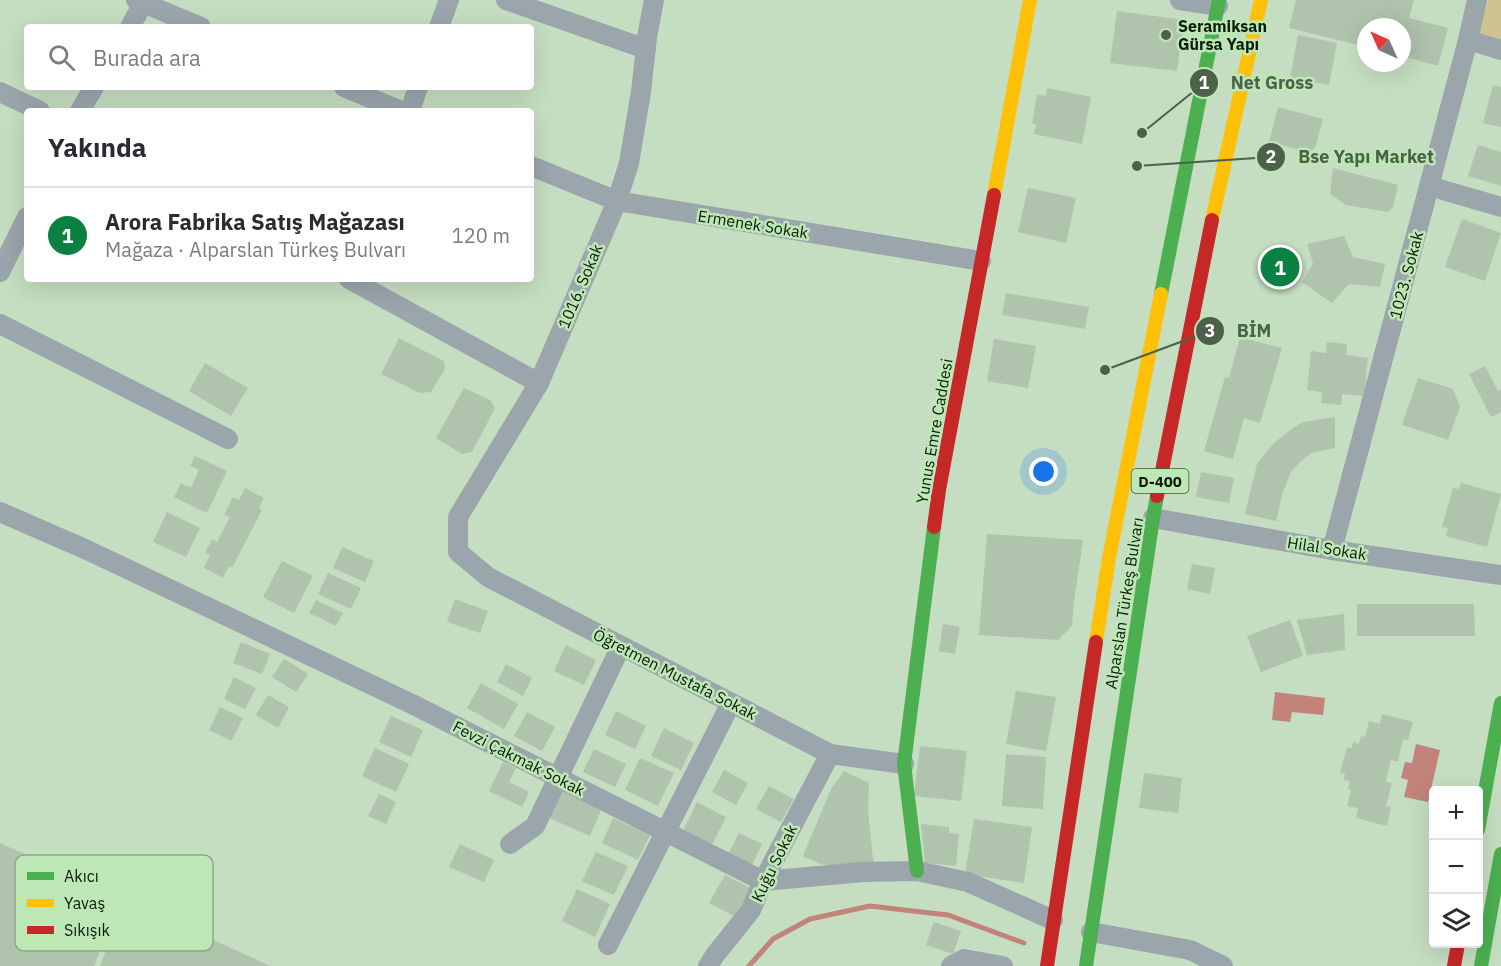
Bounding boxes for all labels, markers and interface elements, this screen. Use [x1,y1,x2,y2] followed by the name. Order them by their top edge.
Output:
[1178,16,1267,54] place label: Seramiksan Gürsa Yapı
[1357,18,1411,72] north arrow
[24,24,534,90] search box
[1159,28,1173,42] marker: Seramiksan Gürsa Yapı
[45,41,78,74] icon: search
[93,43,201,72] text: Burada ara
[1189,65,1326,101] callout: Net Gross
[1199,71,1210,94] text: 1
[1231,71,1313,94] text: Net Gross
[48,130,147,164] text: Yakında
[1256,139,1445,175] callout: Bse Yapı Market
[1266,145,1276,168] text: 2
[1298,145,1434,168] text: Bse Yapı Market
[696,205,810,243] street label: Ermenek Sokak
[105,207,405,236] text: Arora Fabrika Satış Mağazası
[62,222,74,249] text: 1
[452,222,510,249] text: 120 m
[1385,228,1427,321] street label: 1023. Sokak
[105,236,406,263] text: Mağaza · Alparslan Türkeş Bulvarı
[553,240,607,331] street label: 1016. Sokak
[1260,244,1300,290] pin: 1
[1195,313,1283,349] callout: BİM
[1205,319,1215,342] text: 3
[1237,319,1271,342] text: BİM
[911,357,957,505] street label: Yunus Emre Caddesi
[1029,457,1058,486] your location
[1132,469,1188,493] road number: D-400
[1101,516,1147,690] street label: Alparslan Türkeş Bulvarı
[1286,532,1369,564] street label: Hilal Sokak
[590,624,761,724] street label: Öğretmen Mustafa Sokak
[450,716,589,800] street label: Fevzi Çakmak Sokak
[1429,786,1483,948] map controls
[1429,786,1483,840] button: +
[747,820,802,905] street label: Kuğu Sokak
[1429,840,1483,894] button: −
[15,855,213,951] legend
[64,866,99,886] text: Akıcı
[64,893,105,913] text: Yavaş
[1429,894,1483,948] button: layers
[64,920,111,940] text: Sıkışık

